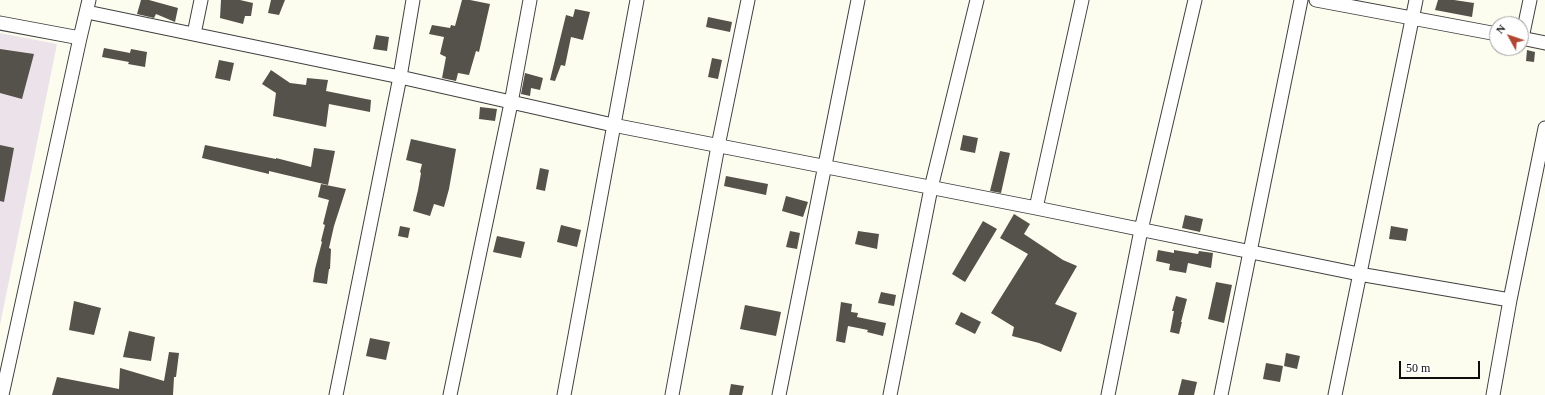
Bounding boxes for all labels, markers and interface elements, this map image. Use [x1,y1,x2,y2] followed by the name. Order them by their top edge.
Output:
[1489,16,1529,56] north arrow
[1493,22,1508,36] text: N
[1401,353,1482,379] scale bar
[1406,361,1430,375] text: 50 m

